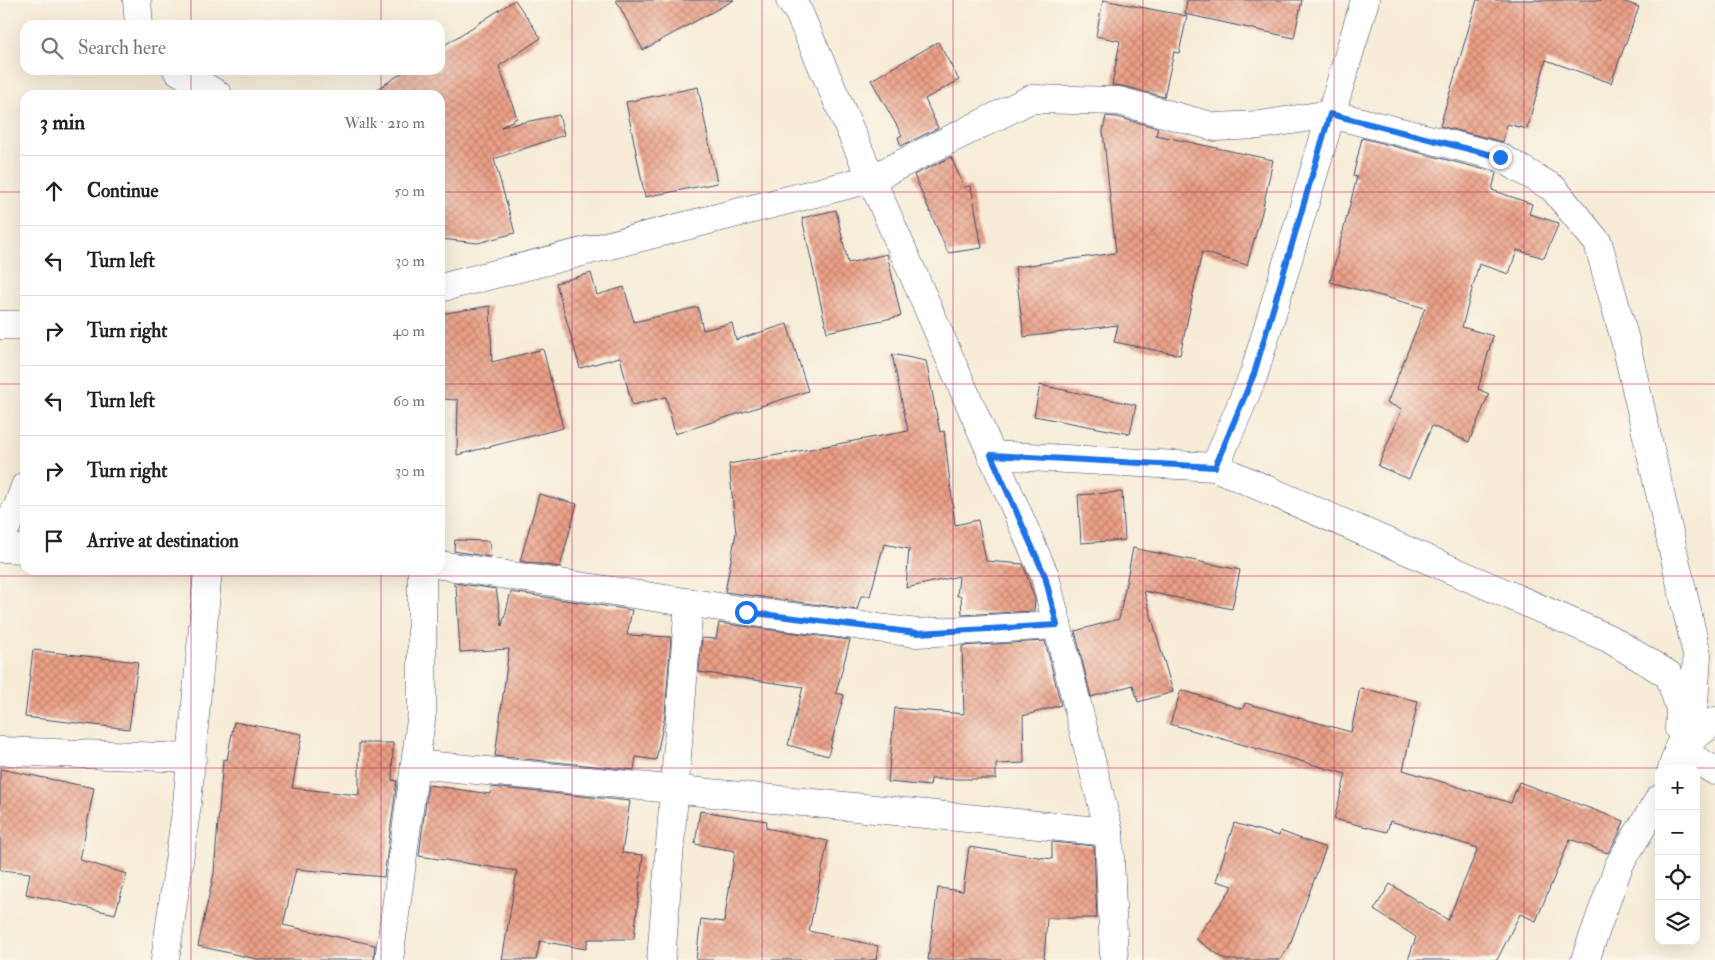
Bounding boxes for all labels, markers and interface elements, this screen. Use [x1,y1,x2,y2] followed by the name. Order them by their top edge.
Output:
[20,20,445,75] search box
[38,34,66,62] icon: search
[78,36,166,60] text: Search here
[40,109,85,136] text: 3 min
[344,113,425,133] text: Walk · 210 m
[1489,146,1512,169] route end
[40,177,68,205] icon: ahead
[87,179,158,203] text: Continue
[394,181,425,201] text: 50 m
[40,247,68,275] icon: left
[87,249,155,273] text: Turn left
[395,251,425,271] text: 30 m
[40,317,68,345] icon: right
[87,319,167,343] text: Turn right
[392,321,425,341] text: 40 m
[40,387,68,415] icon: left
[87,389,155,413] text: Turn left
[393,391,425,411] text: 60 m
[40,457,68,485] icon: right
[87,459,167,483] text: Turn right
[395,461,425,481] text: 30 m
[40,527,68,555] icon: arrive
[87,529,239,553] text: Arrive at destination
[735,601,758,624] route start
[1655,765,1700,945] map controls
[1655,765,1700,810] button: +
[1655,810,1700,855] button: −
[1655,855,1700,900] button: locate
[1655,900,1700,945] button: layers

